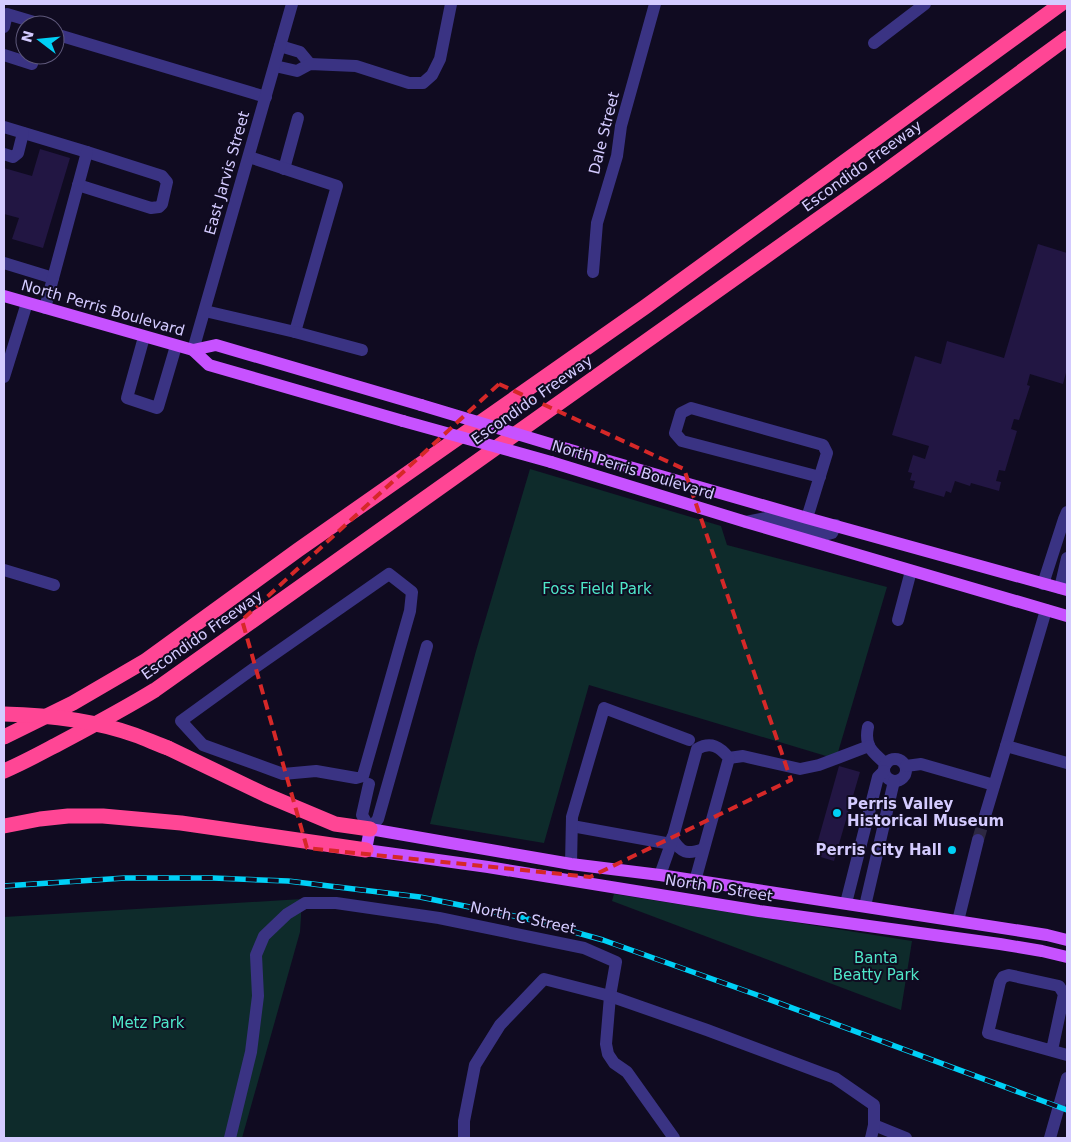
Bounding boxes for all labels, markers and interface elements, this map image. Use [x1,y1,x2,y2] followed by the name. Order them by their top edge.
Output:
[15,15,65,65] north arrow
[18,29,37,44] text: N
[585,90,623,176] street label: Dale Street
[201,109,253,237] street label: East Jarvis Street
[799,116,925,215] street label: Escondido Freeway
[19,276,187,340] street label: North Perris Boulevard
[468,351,596,449] street label: Escondido Freeway
[549,437,717,503] street label: North Perris Boulevard
[542,580,652,598] park label: Foss Field Park
[138,586,266,684] street label: Escondido Freeway
[847,795,1004,830] place label: Perris Valley Historical Museum
[831,807,843,819] marker: Perris Valley Historical Museum
[815,841,942,859] place label: Perris City Hall
[946,844,958,856] marker: Perris City Hall
[664,871,774,905] street label: North D Street
[469,898,578,938] street label: North C Street
[833,949,920,984] park label: Banta Beatty Park
[111,1014,185,1032] park label: Metz Park

